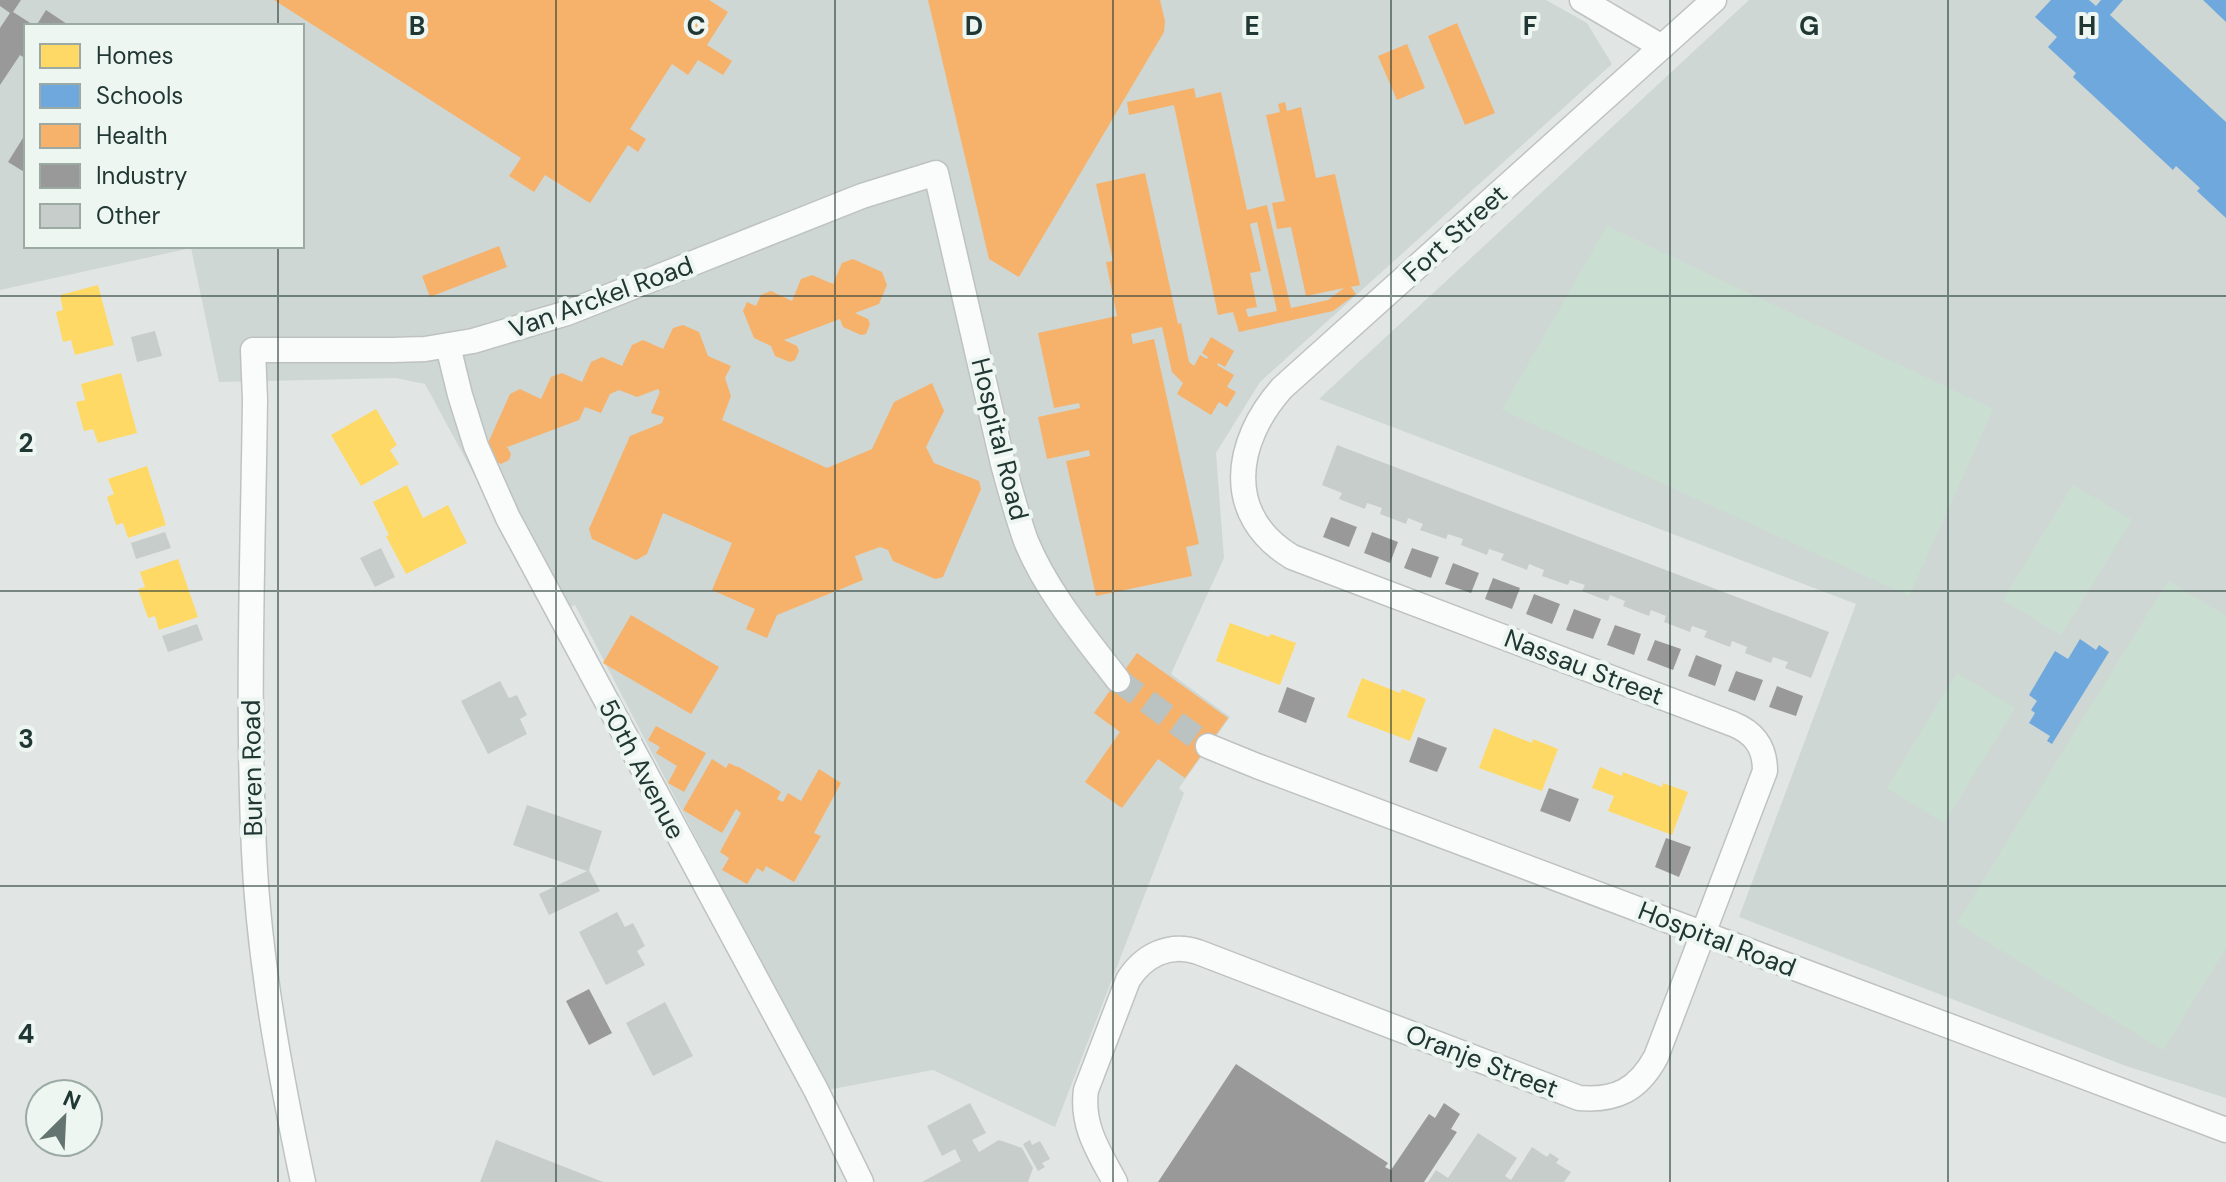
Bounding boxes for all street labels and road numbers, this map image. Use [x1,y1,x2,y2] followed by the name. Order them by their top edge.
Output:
[1396,177,1514,289] street label: Fort Street
[504,248,698,346] street label: Van Arckel Road
[963,354,1037,524] street label: Hospital Road
[1500,621,1668,713] street label: Nassau Street
[591,693,693,845] street label: 50th Avenue
[234,699,270,837] street label: Buren Road
[1633,893,1801,985] street label: Hospital Road
[1401,1016,1563,1106] street label: Oranje Street

